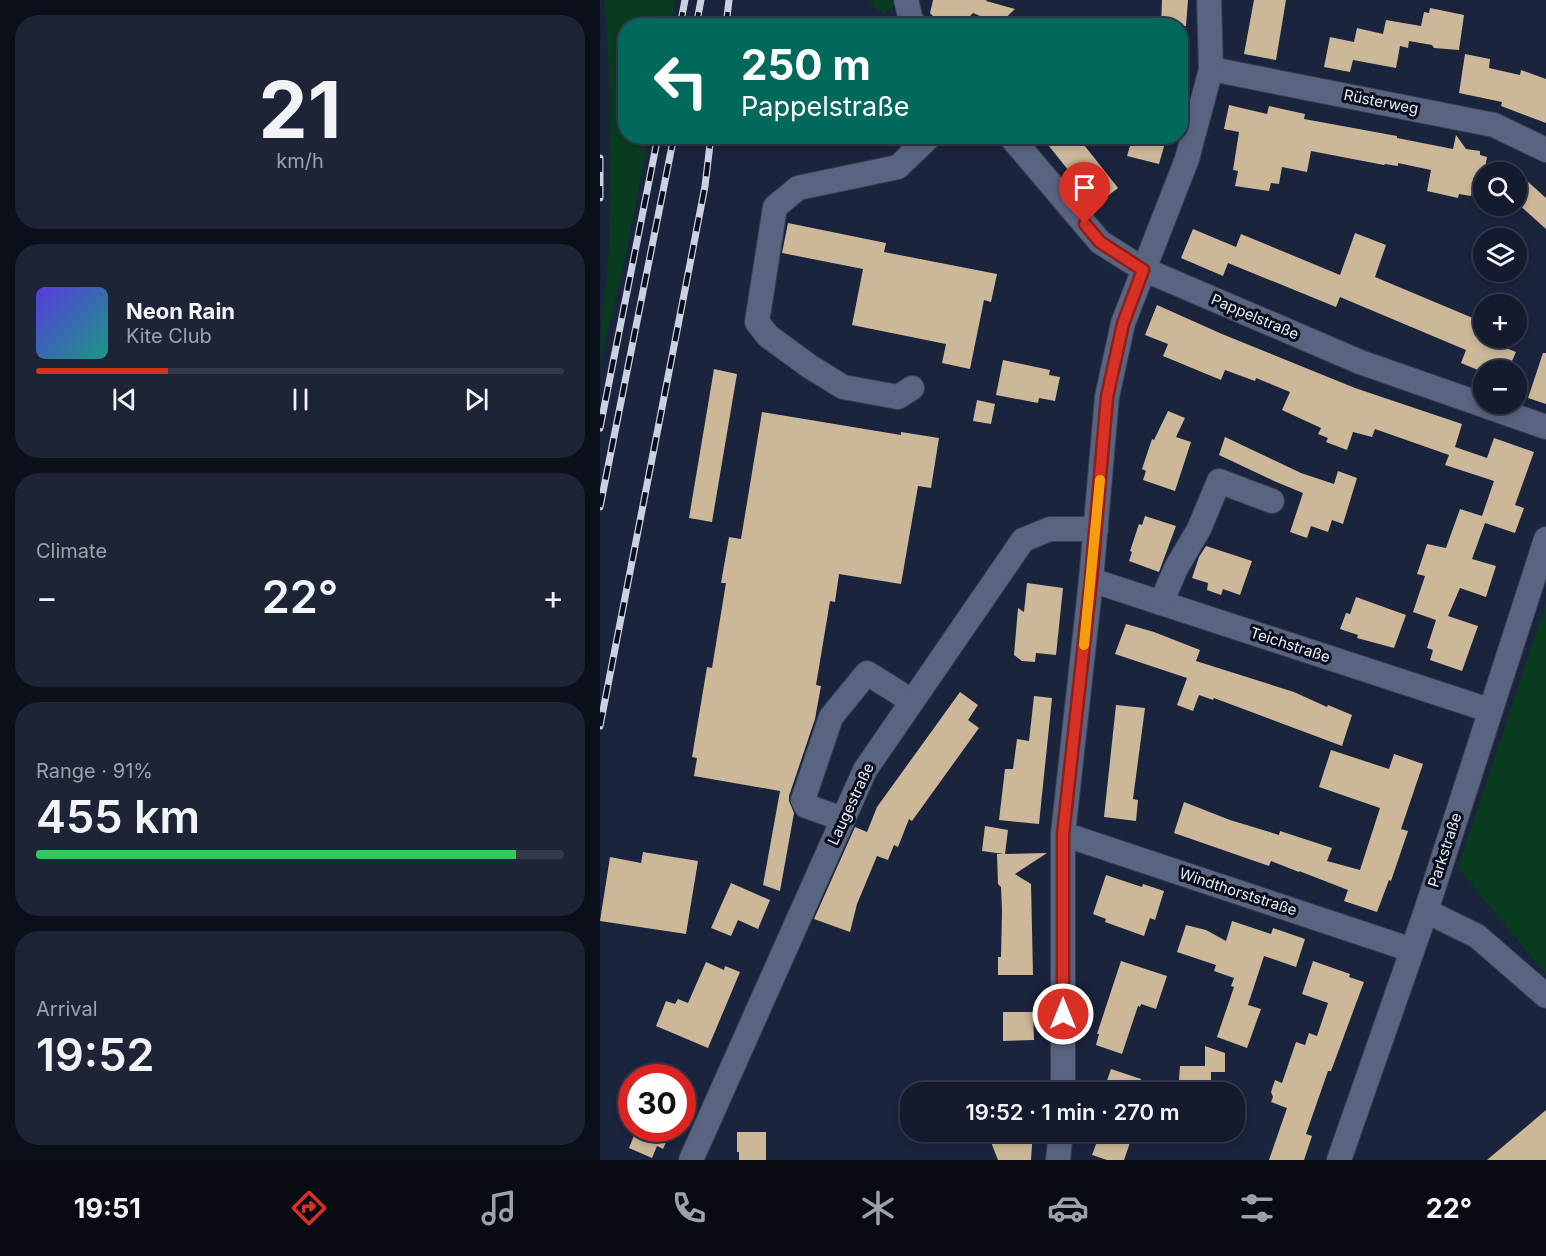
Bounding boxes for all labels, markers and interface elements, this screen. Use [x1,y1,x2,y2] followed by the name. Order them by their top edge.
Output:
[741,39,871,90] text: 250 m
[642,42,720,120] icon: left
[259,62,341,157] text: 21
[1342,85,1420,118] street label: Rüsterweg
[741,90,910,123] text: Pappelstraße
[276,149,324,173] text: km/h
[1059,162,1110,224] pin
[1473,162,1527,414] map controls
[1473,162,1527,216] button: search
[1068,171,1101,204] icon: arrive
[1473,228,1527,282] button: layers
[1208,290,1302,344] street label: Pappelstraße
[1473,294,1527,348] button: +
[126,298,235,324] text: Neon Rain
[126,324,212,348] text: Kite Club
[1473,360,1527,414] button: −
[108,383,141,416] icon: previous
[284,383,317,416] icon: pause
[460,383,493,416] icon: next
[36,539,107,563] text: Climate
[262,569,338,624] text: 22°
[36,577,58,617] text: −
[542,577,564,617] text: +
[1248,623,1333,666] street label: Teichstraße
[36,759,153,783] text: Range · 91%
[823,760,878,848] street label: Laugestraße
[36,789,200,844] text: 455 km
[1424,810,1465,889] street label: Parkstraße
[1177,864,1299,920] street label: Windthorststraße
[1031,982,1095,1046] position arrow
[36,997,98,1021] text: Arrival
[36,1027,155,1082] text: 19:52
[618,1064,696,1142] speed limit sign: 30
[966,1099,1179,1125] text: 19:52 · 1 min · 270 m
[288,1187,330,1229] icon: directions
[478,1187,520,1229] icon: music
[668,1187,710,1229] icon: phone
[857,1187,899,1229] icon: climate
[1047,1187,1089,1229] icon: car
[1236,1187,1278,1229] icon: filters
[74,1192,141,1225] text: 19:51
[1426,1192,1472,1225] text: 22°

